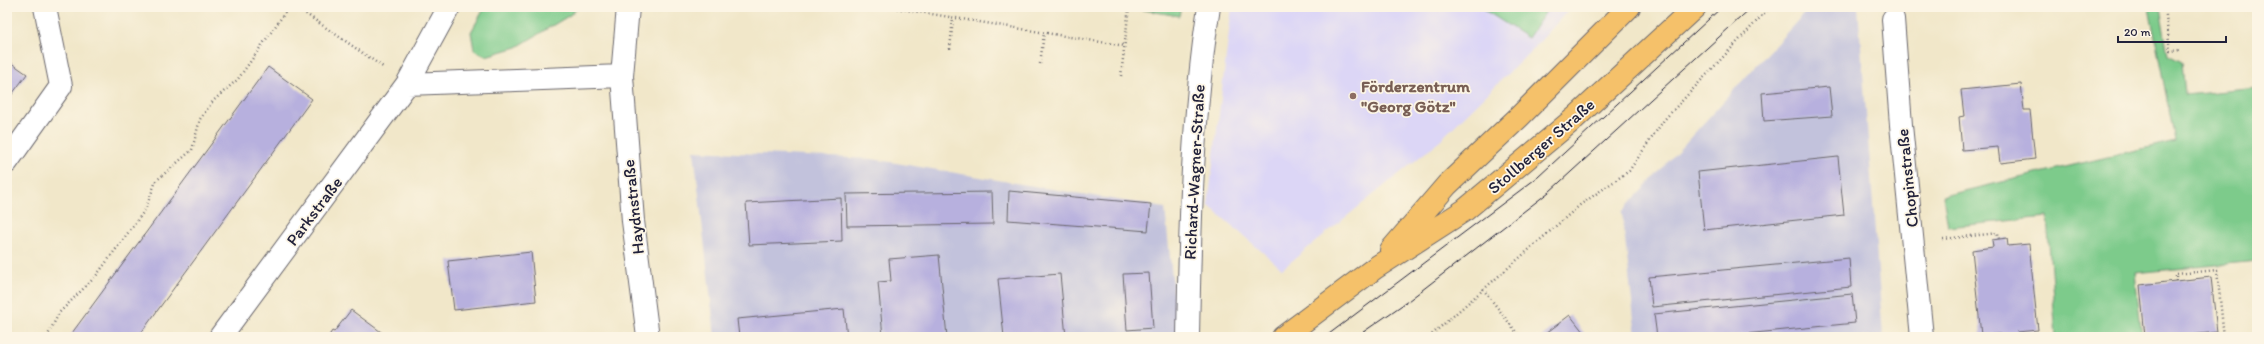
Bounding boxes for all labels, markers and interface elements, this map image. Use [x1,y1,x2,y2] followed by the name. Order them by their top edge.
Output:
[2118,18,2226,44] scale bar
[2124,25,2151,39] text: 20 m
[1361,76,1470,117] place label: Förderzentrum "Georg Götz"
[1179,84,1209,260] street label: Richard-Wagner-Straße
[1348,91,1358,101] marker: Förderzentrum "Georg Götz"
[1483,94,1599,198] street label: Stollberger Straße
[1892,128,1922,228] street label: Chopinstraße
[618,159,648,255] street label: Haydnstraße
[282,173,346,249] street label: Parkstraße

